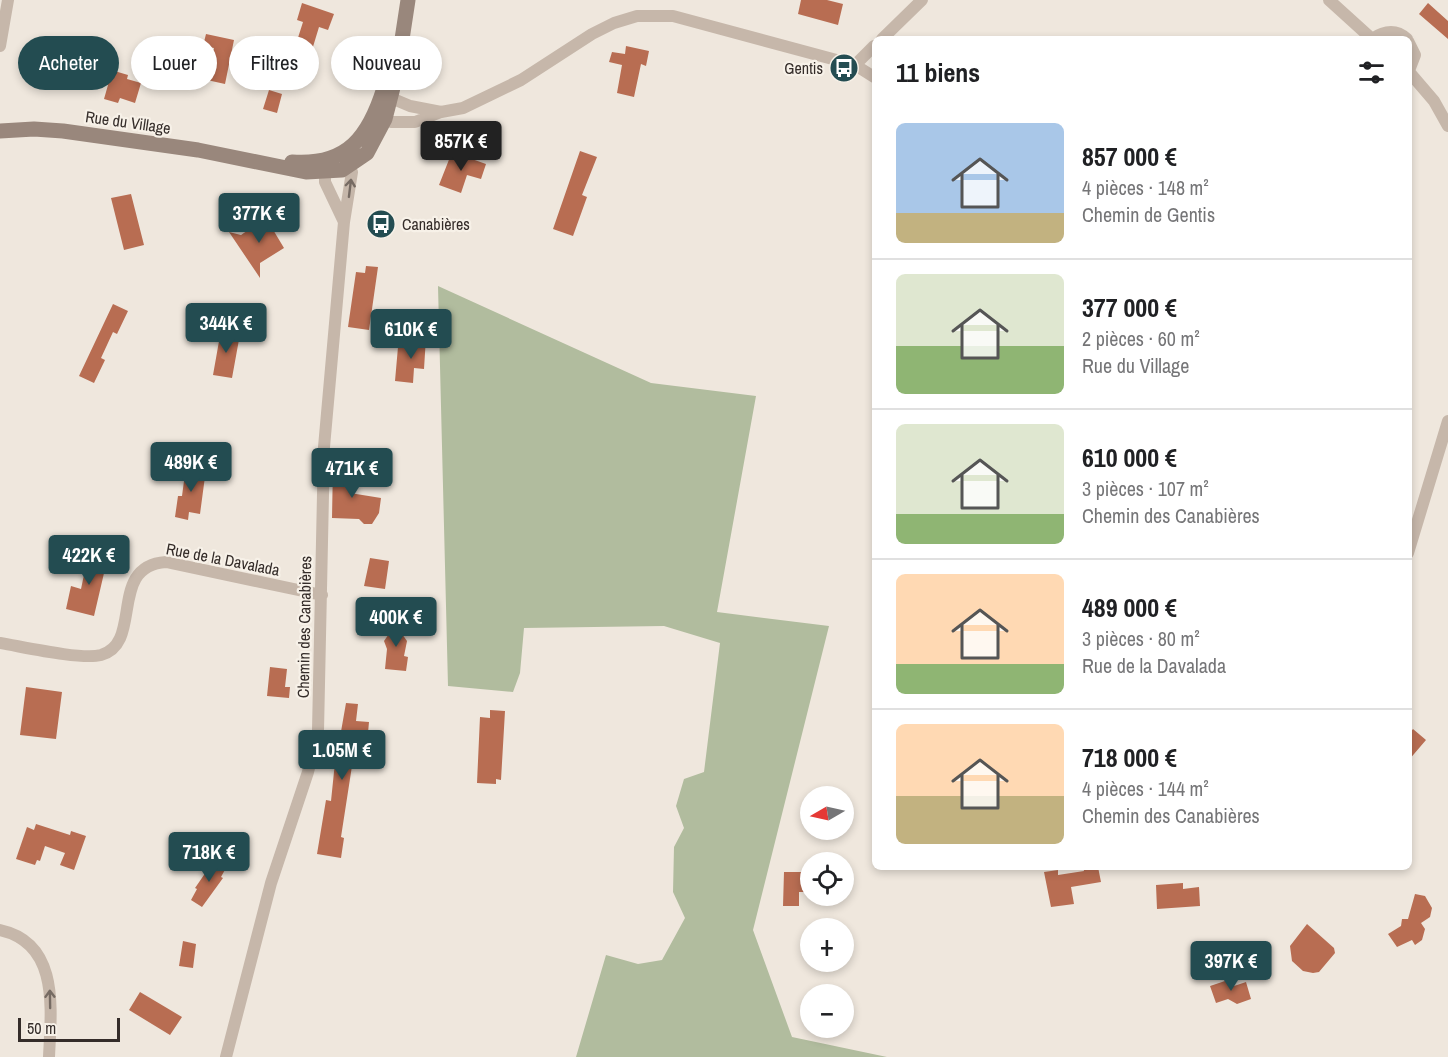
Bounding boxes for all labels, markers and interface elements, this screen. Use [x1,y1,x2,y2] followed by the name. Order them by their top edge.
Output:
[18,36,119,90] chip: Acheter
[131,36,217,90] chip: Louer
[229,36,319,90] chip: Filtres
[331,36,442,90] chip: Nouveau
[828,52,860,84] bus stop icon: Gentis
[896,55,980,90] text: 11 biens
[1355,56,1388,89] icon: filters
[784,57,823,79] place label: Gentis
[84,105,172,139] street label: Rue du Village
[412,121,510,172] pin: 857K €
[435,127,487,154] text: 857K €
[1082,139,1177,174] text: 857 000 €
[944,147,1016,219] icon: home
[1082,174,1209,201] text: 4 pièces · 148 m²
[345,178,356,198] one-way arrow
[210,193,308,244] pin: 377K €
[233,199,285,226] text: 377K €
[1082,201,1215,228] text: Chemin de Gentis
[365,208,397,240] bus stop icon: Canabières
[402,213,470,235] place label: Canabières
[1082,290,1177,325] text: 377 000 €
[944,298,1016,370] icon: home
[177,303,275,354] pin: 344K €
[200,309,252,336] text: 344K €
[362,309,460,360] pin: 610K €
[385,315,437,342] text: 610K €
[1082,325,1200,352] text: 2 pièces · 60 m²
[1082,352,1189,379] text: Rue du Village
[1082,440,1177,475] text: 610 000 €
[142,442,240,493] pin: 489K €
[165,448,217,475] text: 489K €
[303,448,401,499] pin: 471K €
[944,448,1016,520] icon: home
[326,454,378,481] text: 471K €
[1082,475,1209,502] text: 3 pièces · 107 m²
[1082,502,1260,529] text: Chemin des Canabières
[40,535,138,586] pin: 422K €
[164,537,282,581] street label: Rue de la Davalada
[63,541,115,568] text: 422K €
[292,556,316,698] street label: Chemin des Canabières
[1082,590,1177,625] text: 489 000 €
[347,597,445,648] pin: 400K €
[944,598,1016,670] icon: home
[370,603,422,630] text: 400K €
[1082,625,1200,652] text: 3 pièces · 80 m²
[1082,652,1226,679] text: Rue de la Davalada
[287,730,397,781] pin: 1.05M €
[312,736,372,763] text: 1.05M €
[1082,740,1177,775] text: 718 000 €
[944,748,1016,820] icon: home
[1082,775,1209,802] text: 4 pièces · 144 m²
[800,786,854,840] north arrow
[800,786,854,1038] map controls
[1082,802,1260,829] text: Chemin des Canabières
[160,832,258,883] pin: 718K €
[183,838,235,865] text: 718K €
[800,852,854,906] button: locate
[800,918,854,972] button: +
[1182,941,1280,992] pin: 397K €
[1205,947,1257,974] text: 397K €
[800,984,854,1038] button: −
[45,989,56,1009] one-way arrow
[18,1015,120,1042] scale bar
[27,1017,56,1039] text: 50 m

